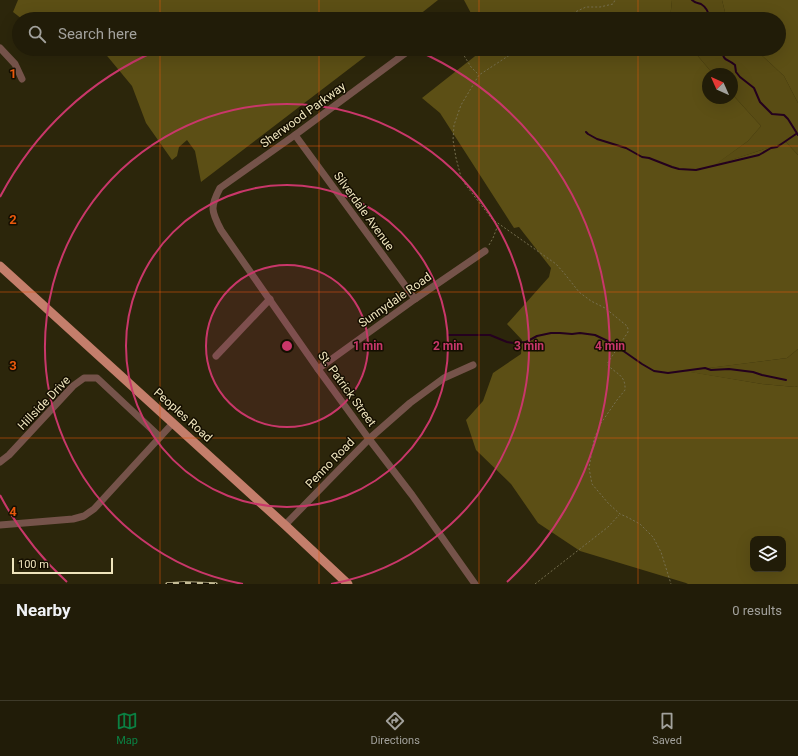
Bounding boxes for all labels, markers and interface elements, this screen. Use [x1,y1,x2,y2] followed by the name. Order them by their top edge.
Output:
[12,12,786,56] search box
[26,23,48,45] icon: search
[58,25,137,43] text: Search here
[9,66,17,81] text: 1
[702,68,738,104] north arrow
[258,79,349,151] street label: Sherwood Parkway
[331,169,397,253] street label: Silverdale Avenue
[9,212,17,227] text: 2
[356,270,434,330] street label: Sunnydale Road
[280,339,294,353] centre of rings
[353,339,383,353] text: 1 min
[433,339,463,353] text: 2 min
[514,339,544,353] text: 3 min
[595,339,625,353] text: 4 min
[315,349,379,429] street label: St. Patrick Street
[9,358,17,373] text: 3
[15,373,73,433] street label: Hillside Drive
[151,385,215,445] street label: Peoples Road
[303,435,357,491] street label: Penno Road
[9,504,17,519] text: 4
[750,536,786,572] map controls
[750,536,786,572] button: layers
[12,556,113,575] scale bar
[18,558,49,571] text: 100 m
[16,600,71,620] text: Nearby
[732,603,782,618] text: 0 results
[116,710,138,747] tab: Map
[370,710,420,747] tab: Directions
[652,710,682,747] tab: Saved

